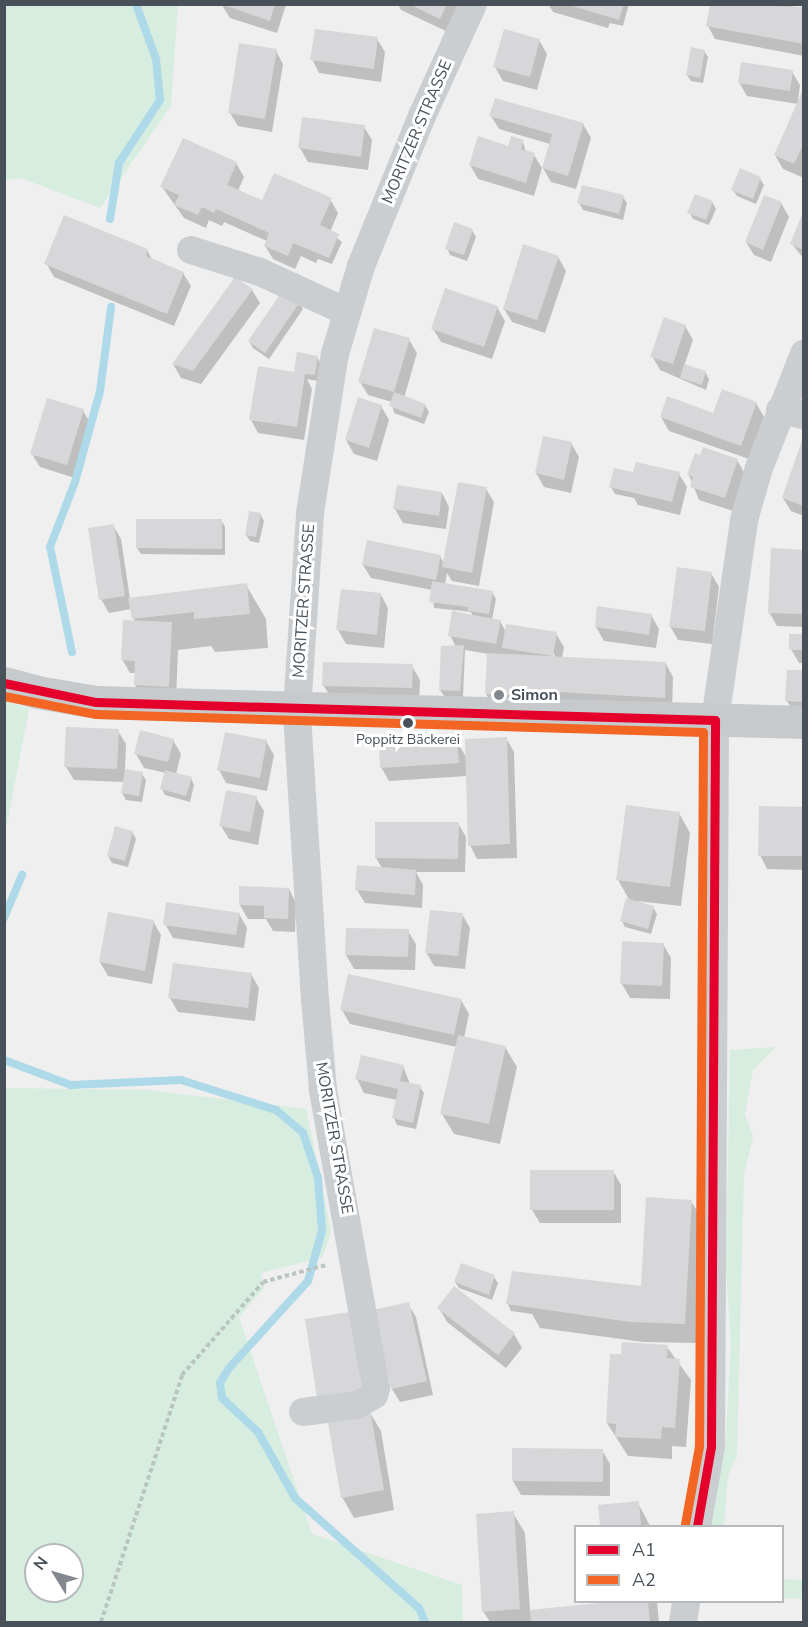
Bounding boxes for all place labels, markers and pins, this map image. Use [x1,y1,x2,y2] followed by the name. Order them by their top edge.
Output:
[511,685,558,705] place label: Simon
[492,688,506,702] marker: Simon
[402,717,414,729] marker: Poppitz Bäckerei
[356,732,460,748] place label: Poppitz Bäckerei

